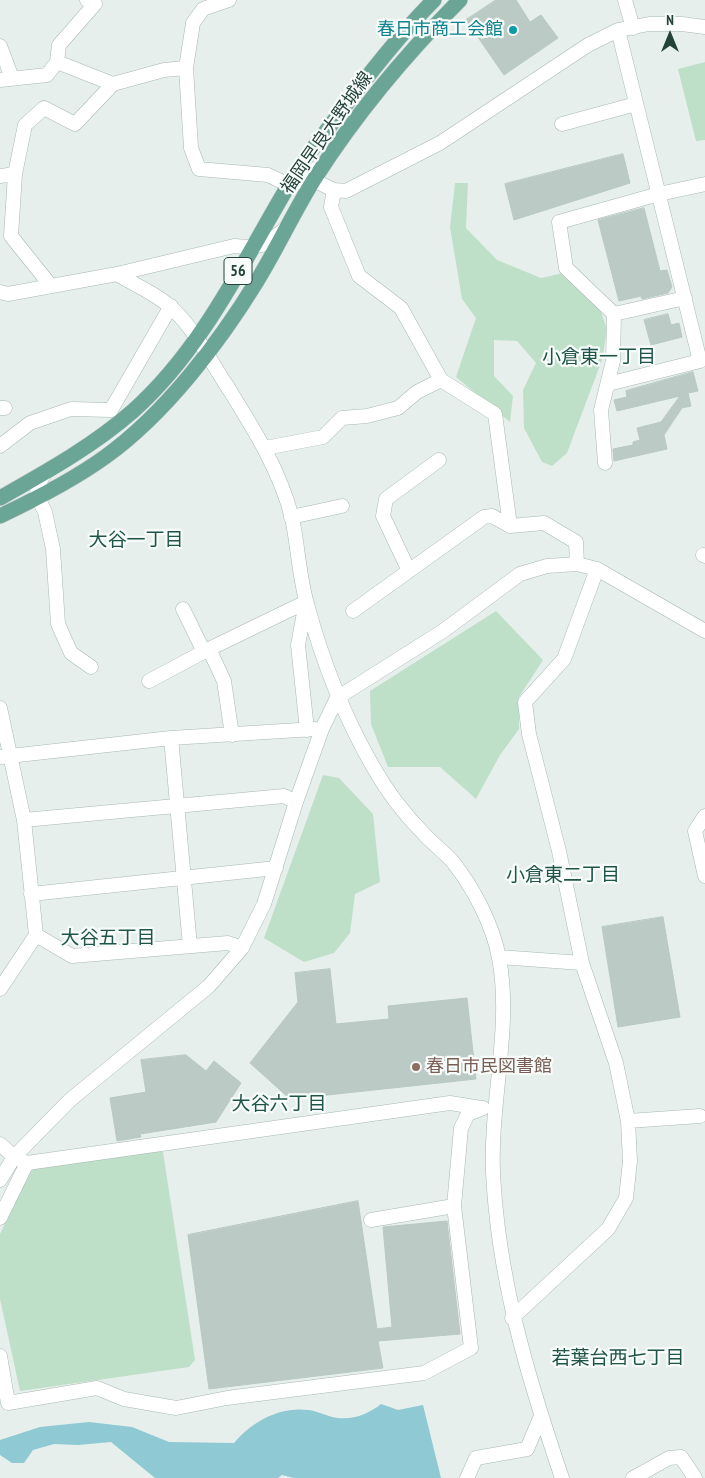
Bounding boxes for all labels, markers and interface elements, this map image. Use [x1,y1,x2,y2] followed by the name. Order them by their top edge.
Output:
[645,10,695,60] north arrow
[666,11,674,29] text: N
[377,19,503,41] place label: 春日市商工会館
[507,24,519,36] marker: 春日市商工会館
[277,68,377,198] street label: 福岡早良大野城線
[224,258,252,284] road number: 56
[542,347,656,369] district label: 小倉東一丁目
[89,530,183,552] district label: 大谷一丁目
[506,865,620,887] district label: 小倉東二丁目
[61,928,155,950] district label: 大谷五丁目
[426,1056,552,1078] place label: 春日市民図書館
[410,1061,422,1073] marker: 春日市民図書館
[232,1094,326,1116] district label: 大谷六丁目
[552,1348,684,1370] district label: 若葉台西七丁目

